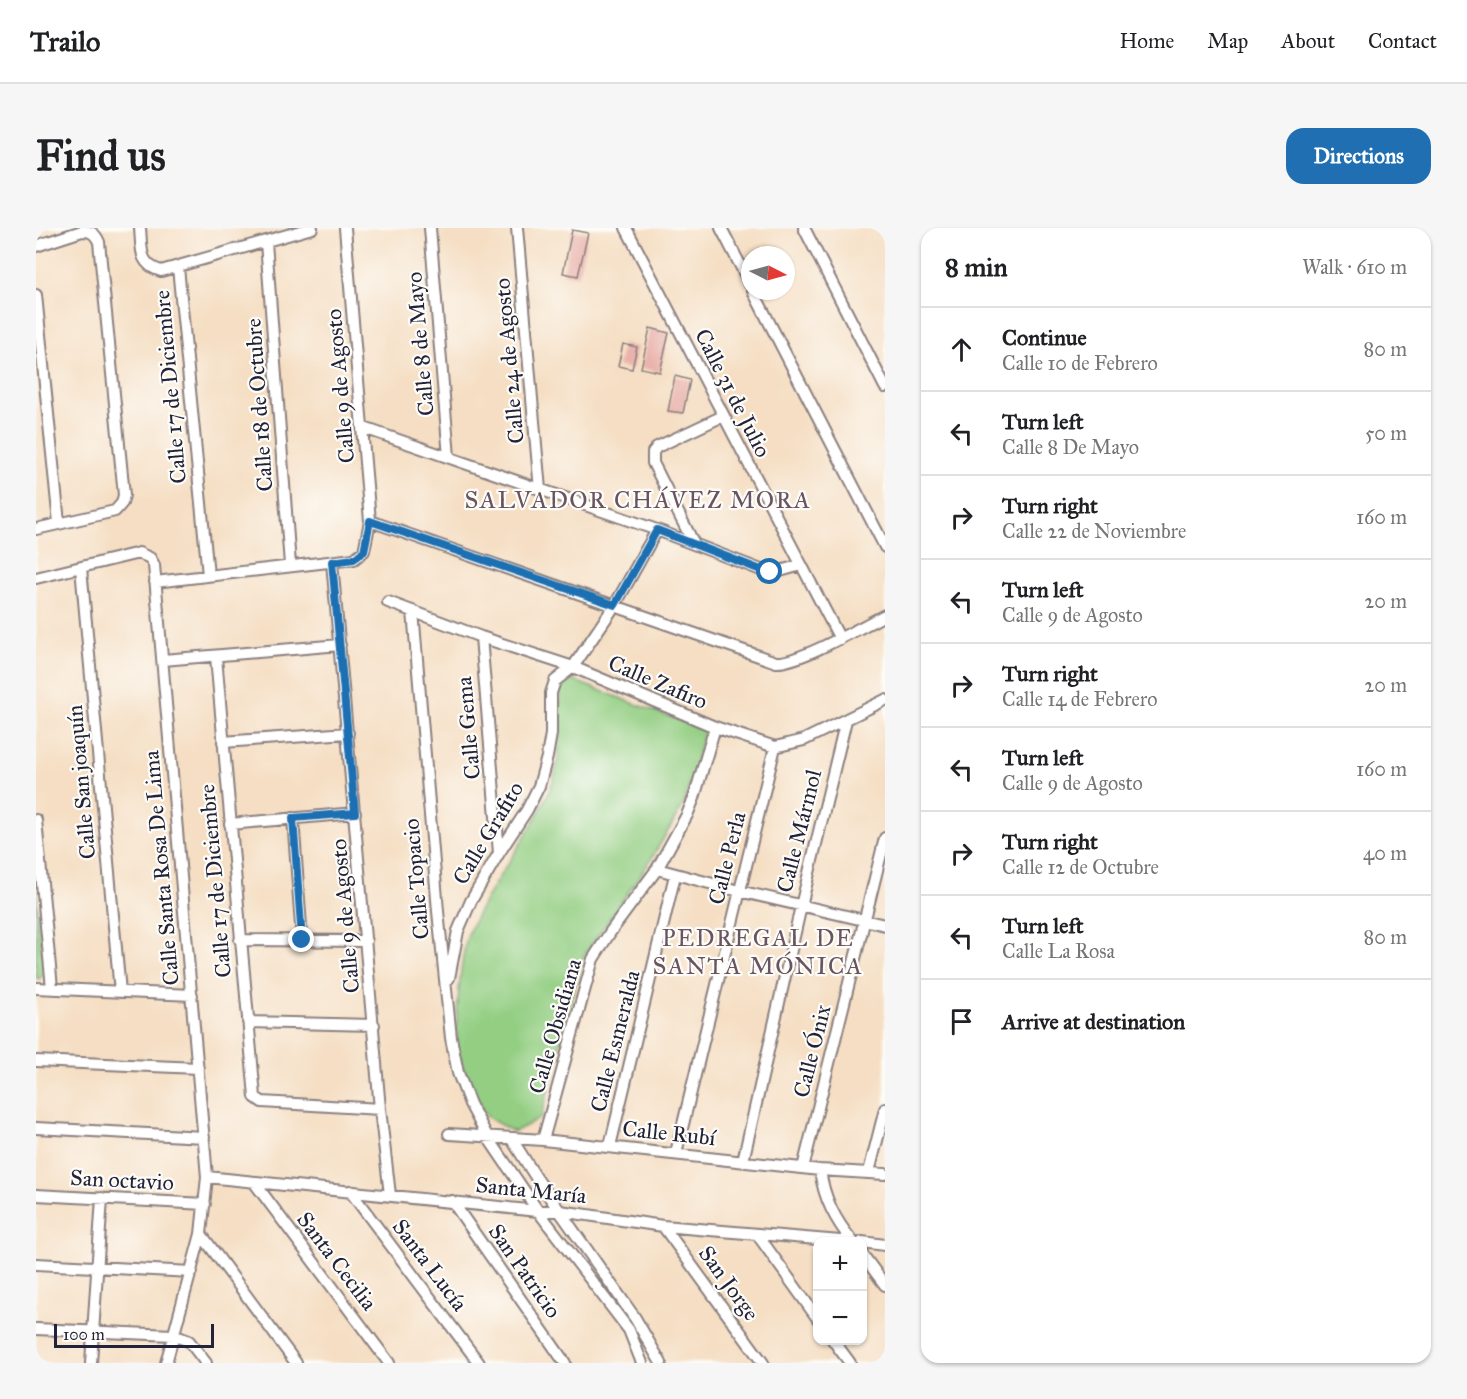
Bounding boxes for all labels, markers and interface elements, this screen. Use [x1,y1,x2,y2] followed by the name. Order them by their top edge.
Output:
[30,24,100,59] text: Trailo
[1119,28,1174,54] text: Home
[1207,28,1248,54] text: Map
[1281,28,1335,54] text: About
[1368,28,1437,54] text: Contact
[1286,128,1431,184] button: Directions
[36,130,166,182] text: Find us
[741,246,795,300] north arrow
[945,251,1008,283] text: 8 min
[1302,255,1407,279] text: Walk · 610 m
[400,271,440,417] street label: Calle 8 de Mayo
[488,277,530,445] street label: Calle 24 de Agosto
[148,289,192,485] street label: Calle 17 de Diciembre
[320,308,360,464] street label: Calle 9 de Agosto
[239,318,279,492] street label: Calle 18 de Octubre
[689,324,777,462] street label: Calle 31 de Julio
[1002,324,1087,351] text: Continue
[945,333,978,366] icon: ahead
[1364,337,1407,361] text: 80 m
[1002,351,1158,375] text: Calle 10 de Febrero
[1002,408,1084,435] text: Turn left
[945,417,978,450] icon: left
[1365,421,1407,445] text: 50 m
[1002,435,1139,459] text: Calle 8 De Mayo
[465,485,811,515] district label: SALVADOR CHÁVEZ MORA
[1002,492,1098,519] text: Turn right
[945,501,978,534] icon: right
[1356,505,1407,529] text: 160 m
[1002,519,1186,543] text: Calle 22 de Noviembre
[756,558,782,584] route start
[1002,576,1084,603] text: Turn left
[945,585,978,618] icon: left
[1364,589,1407,613] text: 20 m
[1002,603,1143,627] text: Calle 9 de Agosto
[604,649,712,715] street label: Calle Zafiro
[1002,660,1098,687] text: Turn right
[945,669,978,702] icon: right
[1364,673,1407,697] text: 20 m
[450,675,486,781] street label: Calle Gema
[1002,687,1157,711] text: Calle 14 de Febrero
[61,704,101,860] street label: Calle San joaquín
[1002,744,1084,771] text: Turn left
[137,749,185,986] street label: Calle Santa Rosa De Lima
[945,753,978,786] icon: left
[1356,757,1407,781] text: 160 m
[771,767,827,895] street label: Calle Mármol
[1002,771,1143,795] text: Calle 9 de Agosto
[447,777,529,889] street label: Calle Grafito
[193,783,237,979] street label: Calle 17 de Diciembre
[702,808,752,907] street label: Calle Perla
[397,817,435,941] street label: Calle Topacio
[1002,828,1098,855] text: Turn right
[945,837,978,870] icon: right
[325,838,365,994] street label: Calle 9 de Agosto
[1363,841,1407,865] text: 40 m
[1002,855,1159,879] text: Calle 12 de Octubre
[1002,912,1084,939] text: Turn left
[945,921,978,954] icon: left
[653,923,863,981] district label: PEDREGAL DE SANTA MÓNICA
[1364,925,1407,949] text: 80 m
[288,926,314,952] route end
[1002,939,1115,963] text: Calle La Rosa
[523,955,587,1097] street label: Calle Obsidiana
[584,967,646,1115] street label: Calle Esmeralda
[787,1002,837,1100] street label: Calle Ónix
[945,1005,978,1038] icon: arrive
[1002,1008,1185,1035] text: Arrive at destination
[621,1115,718,1151] street label: Calle Rubí
[69,1164,175,1196] street label: San octavio
[474,1171,588,1209] street label: Santa María
[291,1206,383,1316] street label: Santa Cecilia
[387,1214,474,1317] street label: Santa Lucía
[483,1219,567,1323] street label: San Patricio
[813,1237,867,1345] map controls
[813,1237,867,1291] button: +
[693,1240,765,1326] street label: San Jorge
[813,1291,867,1345] button: −
[54,1321,214,1348] scale bar
[63,1325,105,1344] text: 100 m

